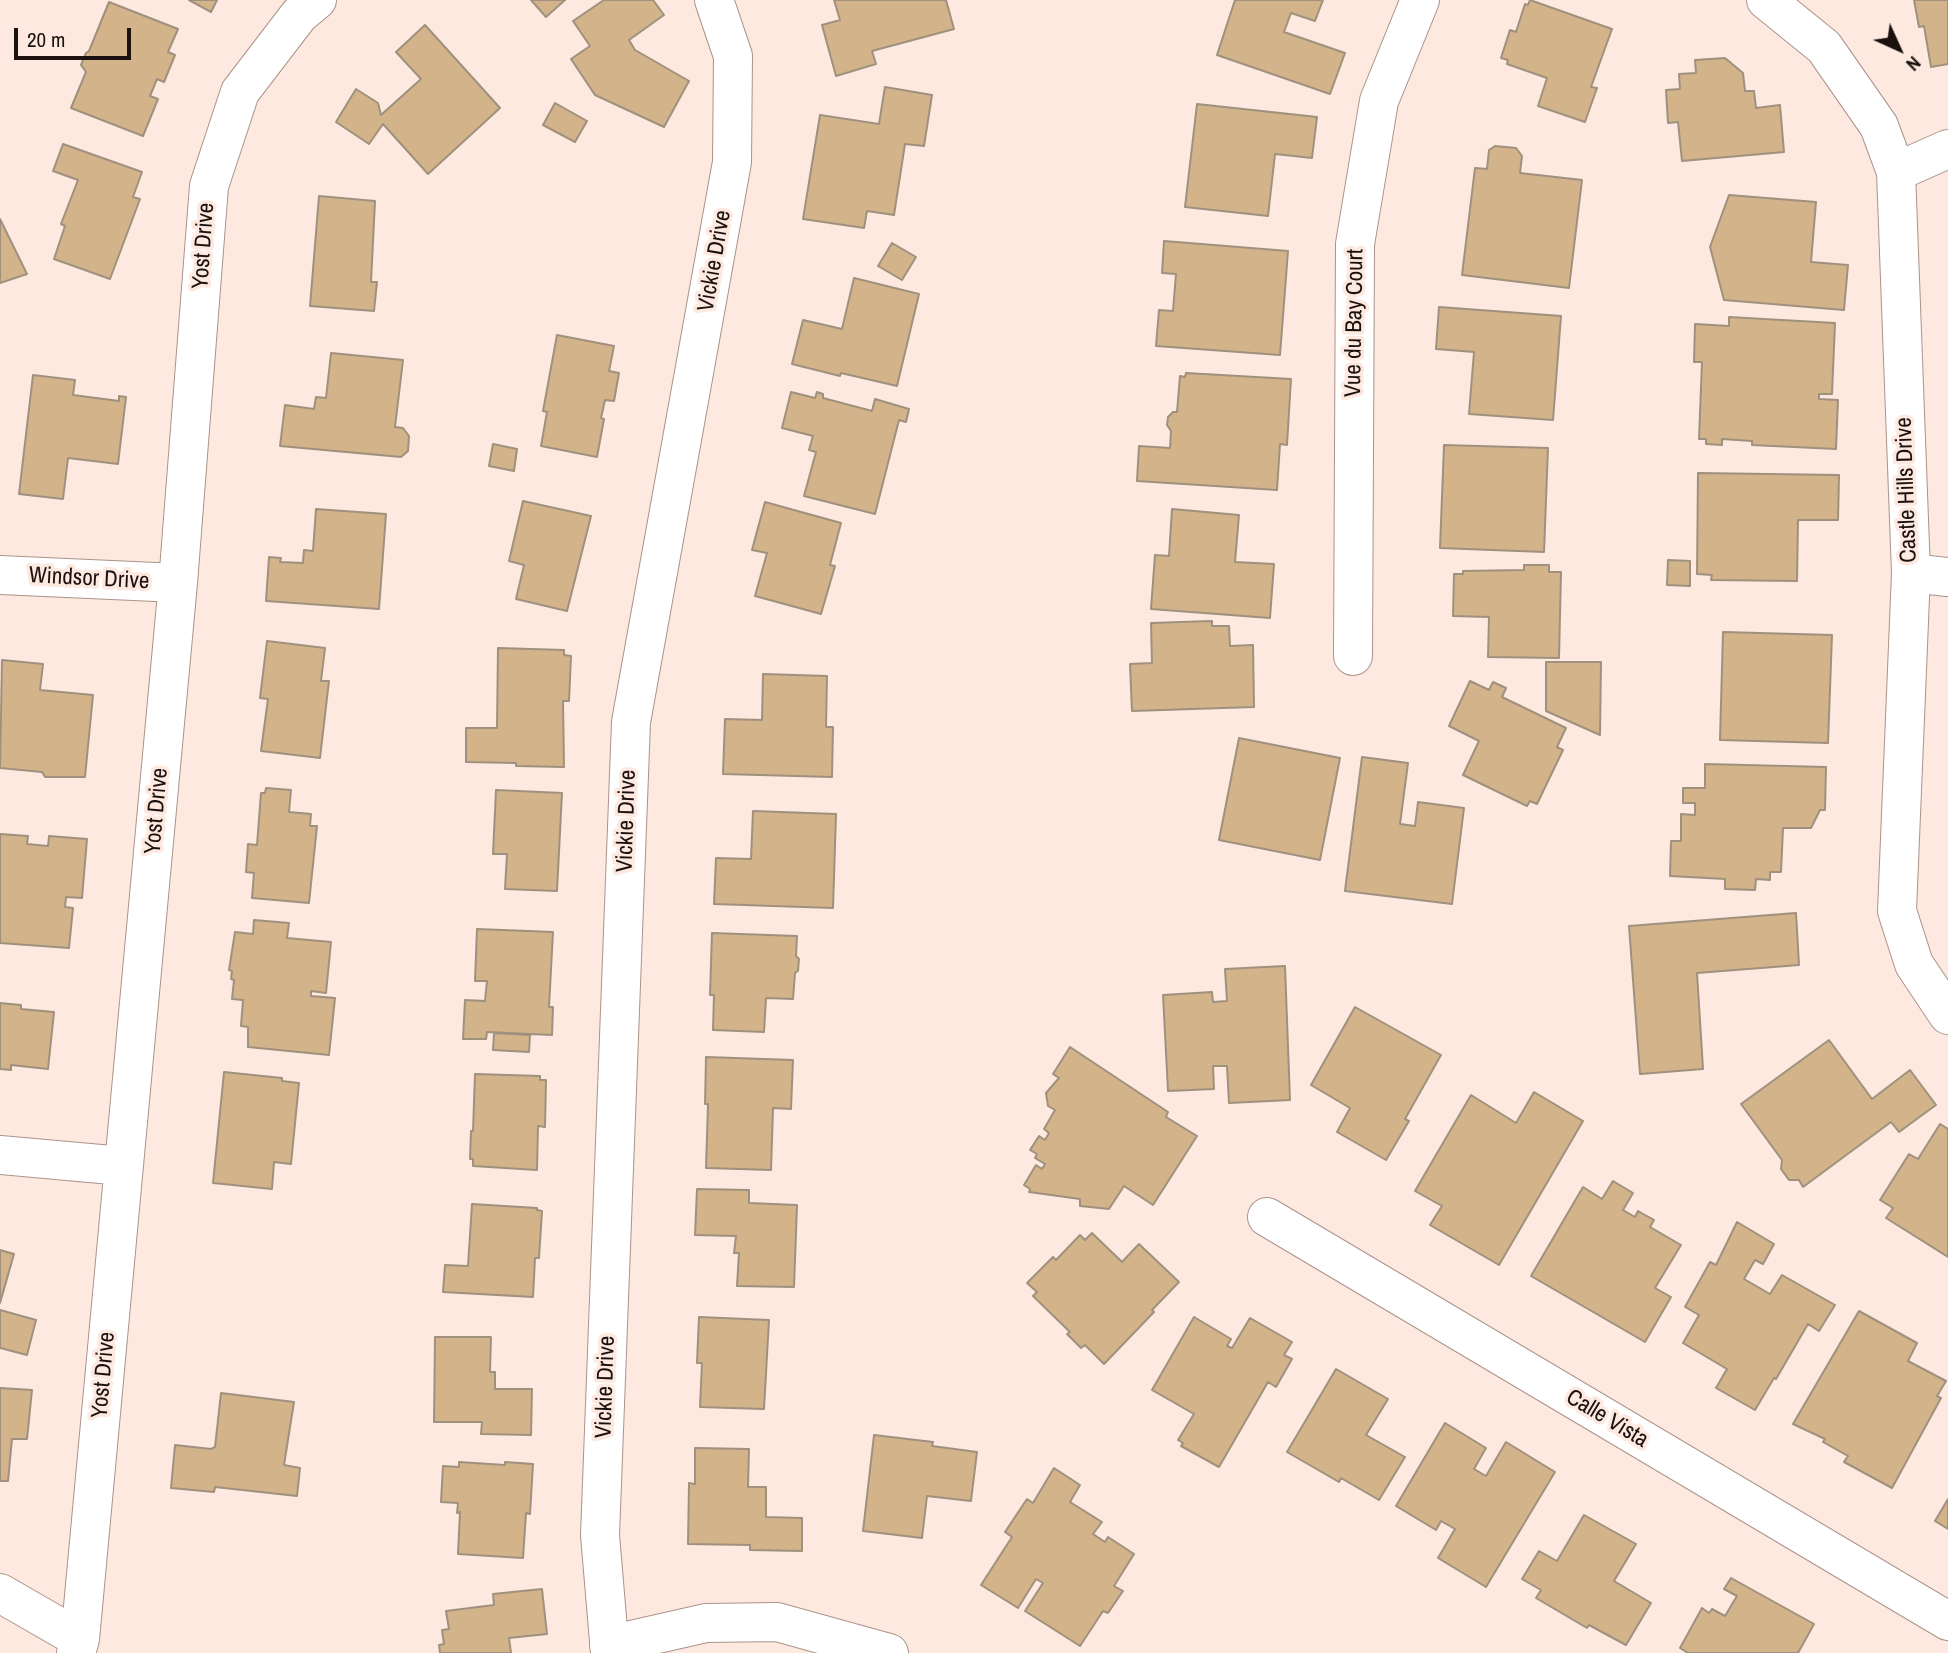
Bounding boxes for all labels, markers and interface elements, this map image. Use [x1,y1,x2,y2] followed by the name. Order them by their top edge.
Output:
[18,14,135,58] scale bar
[1864,14,1934,84] north arrow
[27,25,65,54] text: 20 m
[1901,51,1927,77] text: N
[187,202,221,290] street label: Yost Drive
[693,208,737,314] street label: Vickie Drive
[1340,249,1370,397] street label: Vue du Bay Court
[1891,417,1923,563] street label: Castle Hills Drive
[28,562,150,596] street label: Windsor Drive
[139,767,175,855] street label: Yost Drive
[611,769,643,873] street label: Vickie Drive
[86,1331,122,1419] street label: Yost Drive
[590,1335,622,1439] street label: Vickie Drive
[1561,1384,1653,1454] street label: Calle Vista

